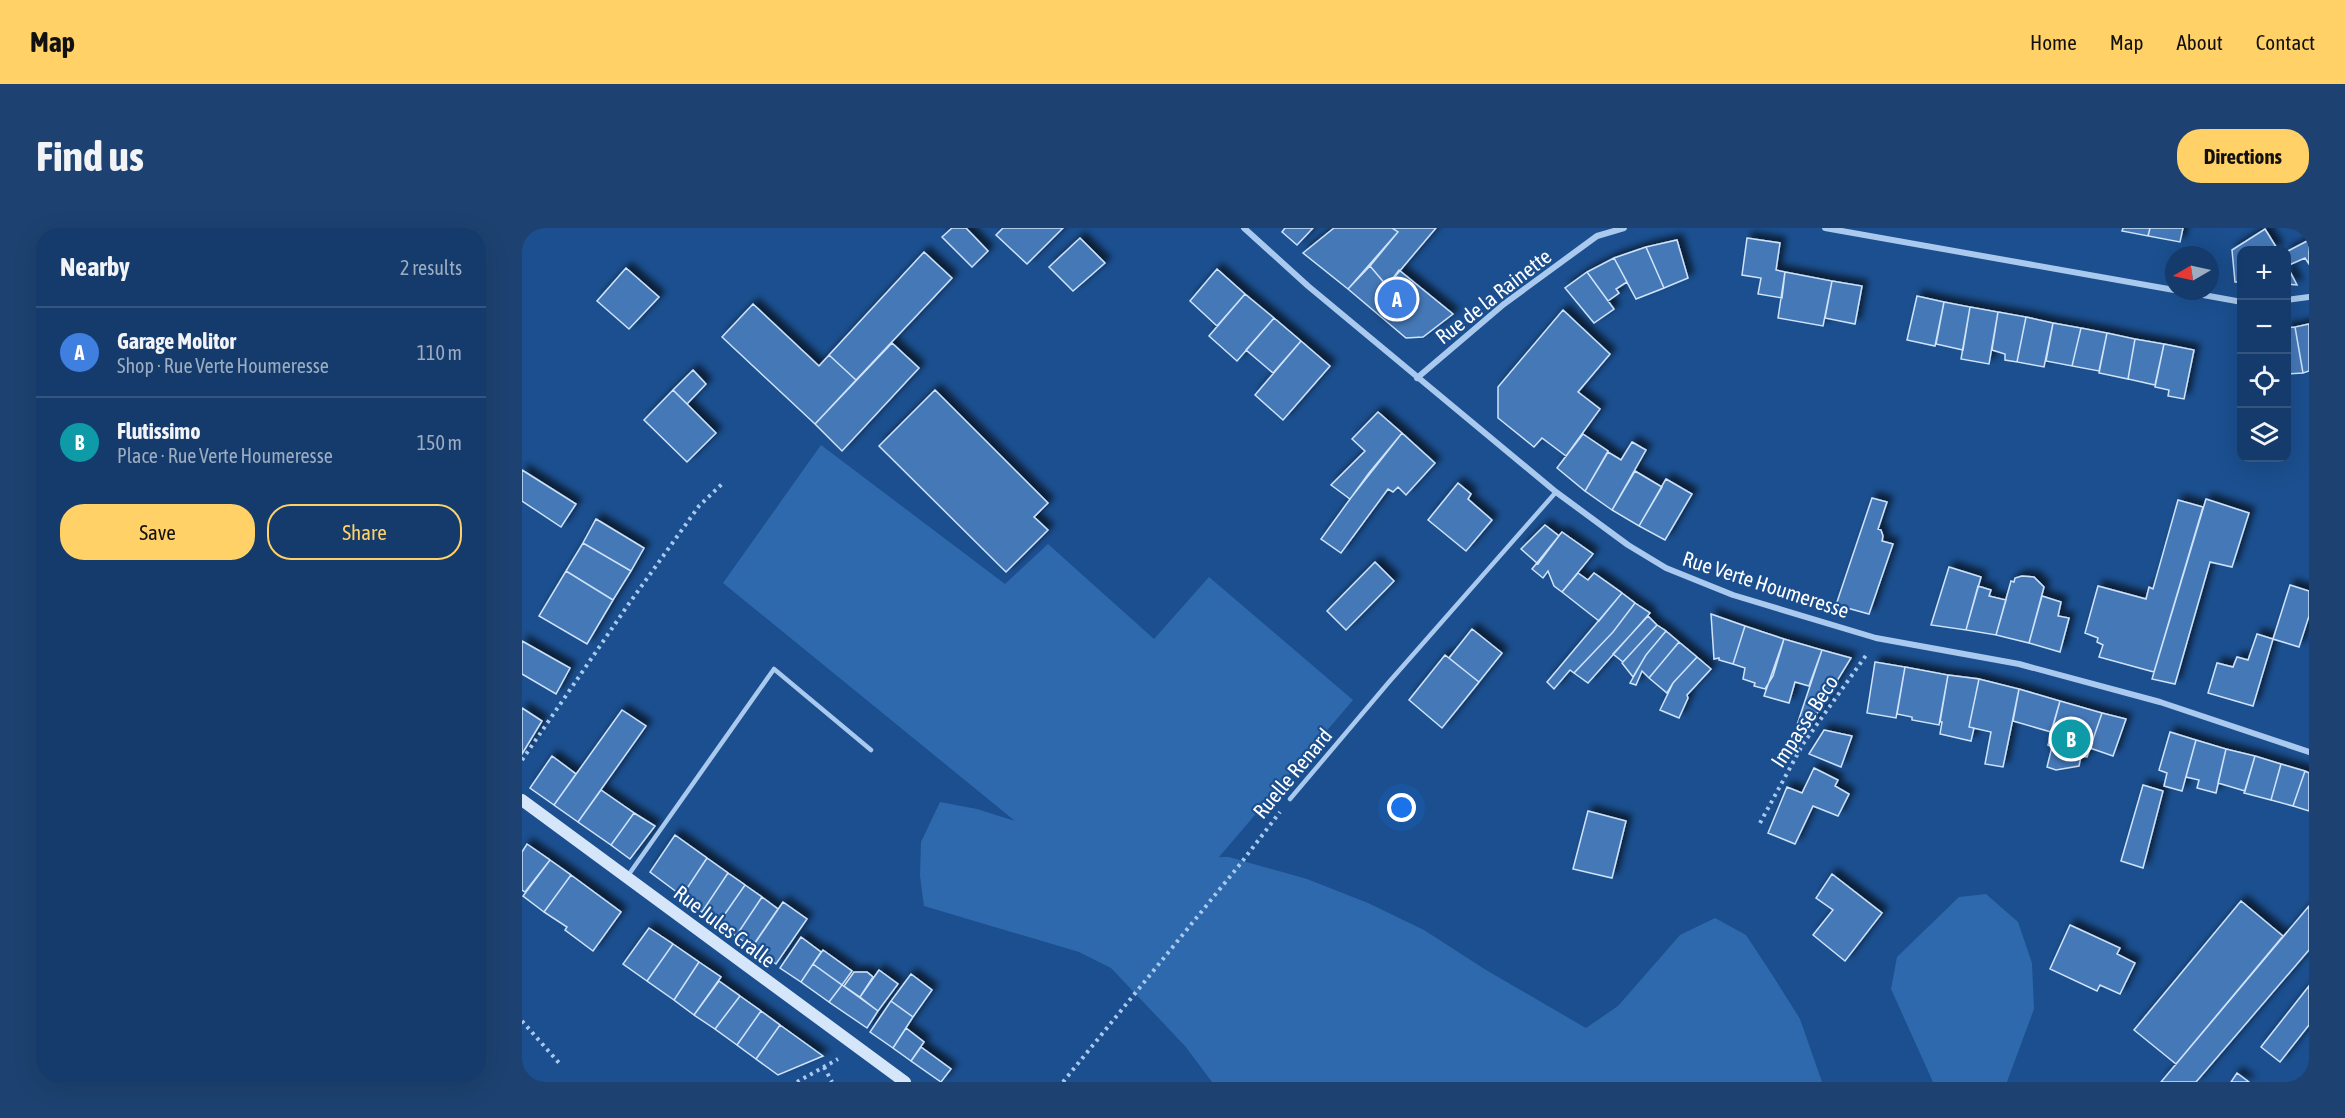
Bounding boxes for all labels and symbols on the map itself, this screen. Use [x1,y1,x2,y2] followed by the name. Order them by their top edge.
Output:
[1431,243,1555,349] street label: Rue de la Rainette
[2165,246,2219,300] north arrow
[1378,276,1416,322] pin: A
[1680,546,1852,622] street label: Rue Verte Houmeresse
[1765,671,1843,771] street label: Impasse Beco
[2052,716,2090,762] pin: B
[1248,723,1336,823] street label: Ruelle Renard
[1387,793,1416,822] your location
[670,880,780,972] street label: Rue Jules Cralle

